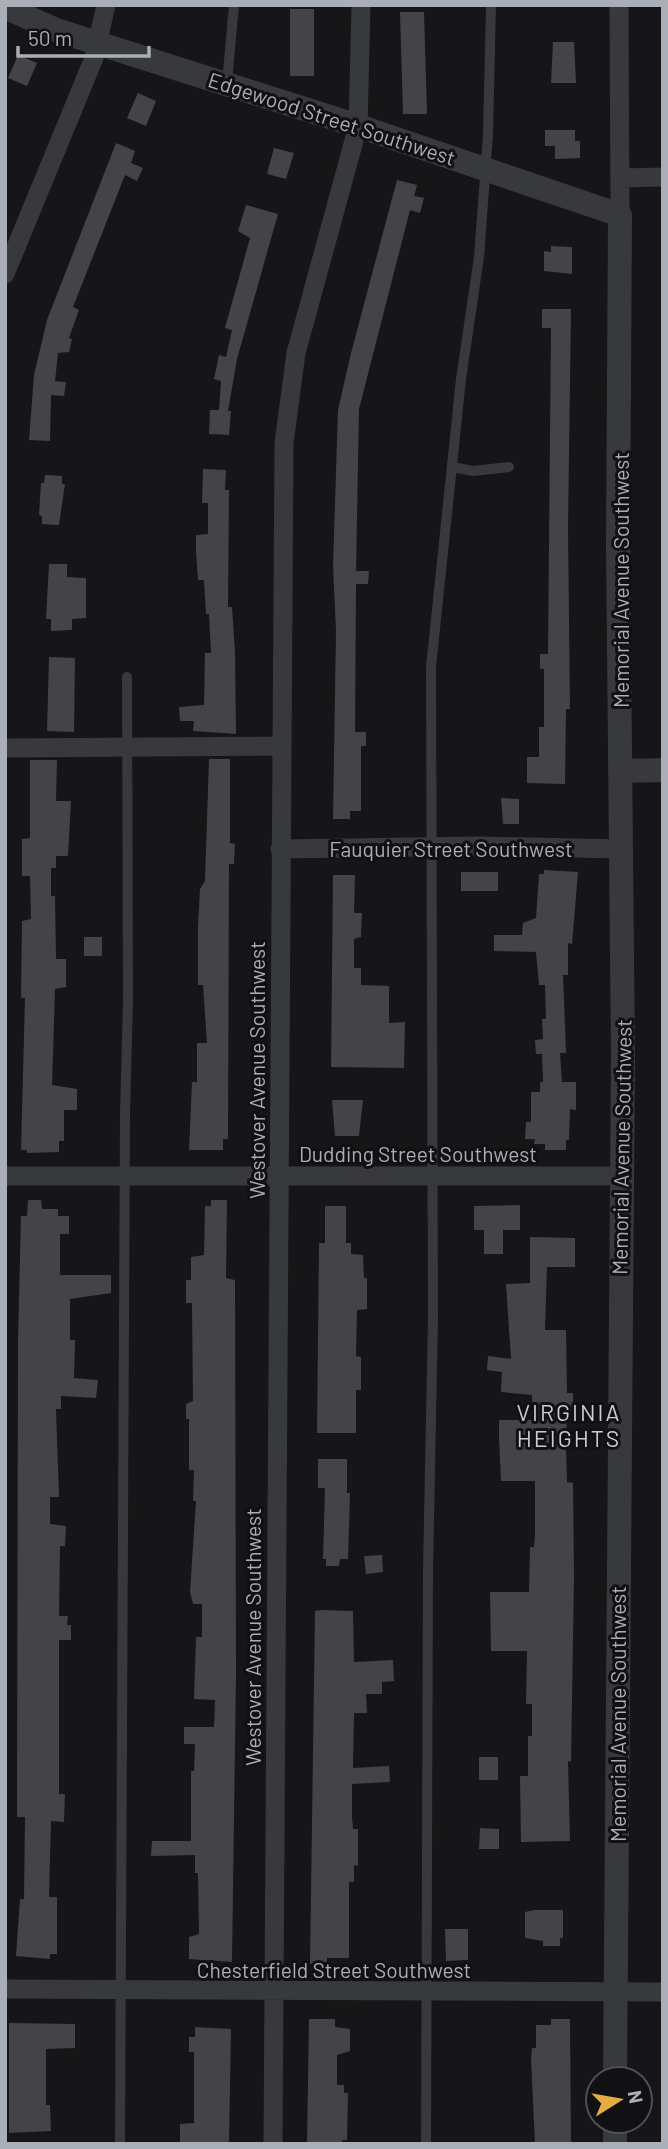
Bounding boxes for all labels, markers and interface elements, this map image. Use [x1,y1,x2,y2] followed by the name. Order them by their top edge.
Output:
[18,14,149,58] scale bar
[28,25,72,50] text: 50 m
[205,66,459,170] street label: Edgewood Street Southwest
[608,452,633,708] street label: Memorial Avenue Southwest
[329,836,573,861] street label: Fauquier Street Southwest
[244,941,269,1199] street label: Westover Avenue Southwest
[606,1019,636,1275] street label: Memorial Avenue Southwest
[299,1141,537,1166] street label: Dudding Street Southwest
[516,1398,622,1452] district label: VIRGINIA HEIGHTS
[240,1508,265,1766] street label: Westover Avenue Southwest
[605,1586,630,1842] street label: Memorial Avenue Southwest
[197,1957,471,1982] street label: Chesterfield Street Southwest
[584,2065,654,2135] north arrow
[624,2088,649,2105] text: N

